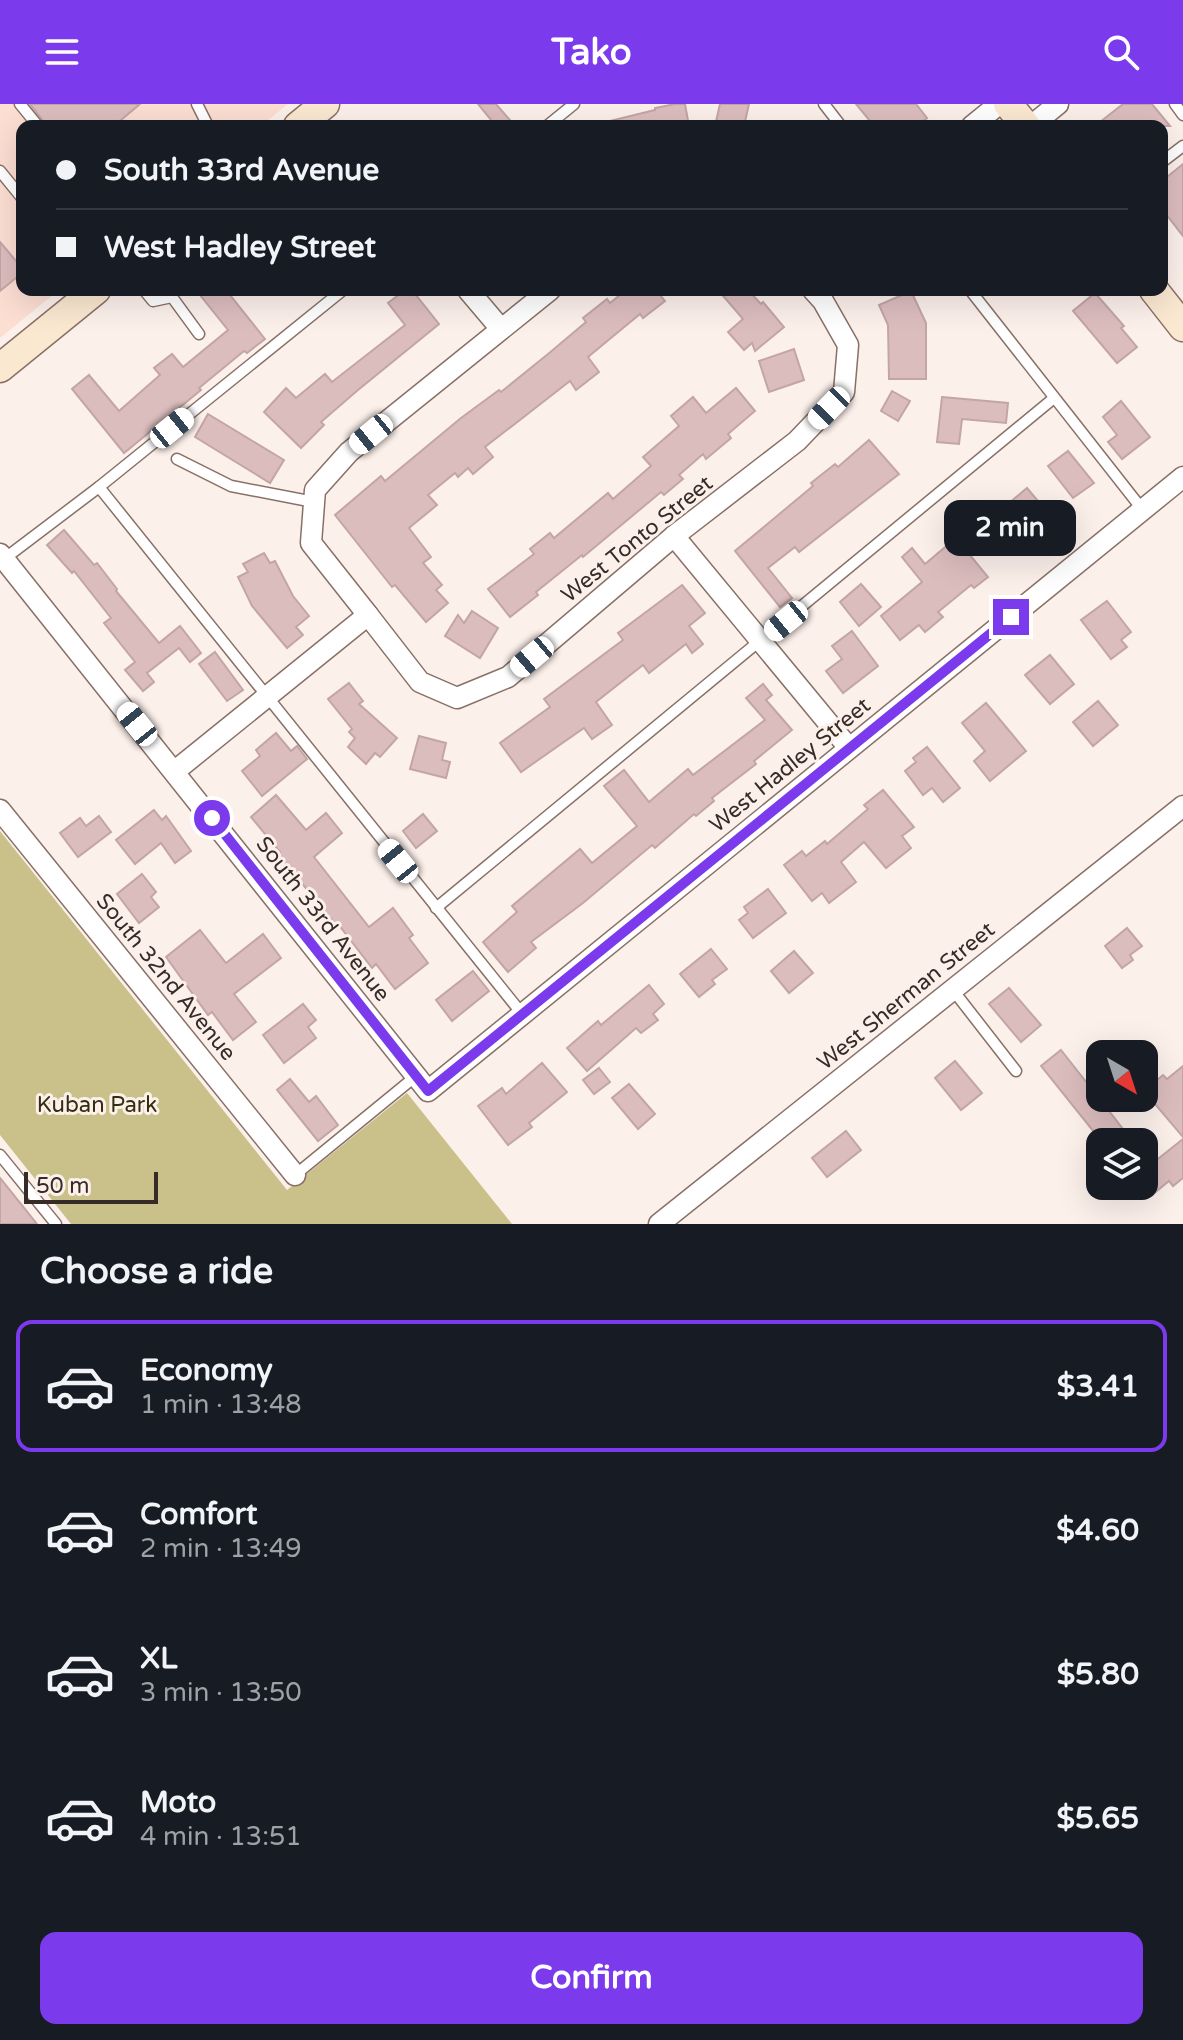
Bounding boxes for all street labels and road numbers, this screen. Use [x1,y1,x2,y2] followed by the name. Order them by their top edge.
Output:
[556,470,718,608] street label: West Tonto Street
[704,692,876,838] street label: West Hadley Street
[251,831,395,1007] street label: South 33rd Avenue
[91,888,241,1066] street label: South 32nd Avenue
[812,917,1000,1075] street label: West Sherman Street

